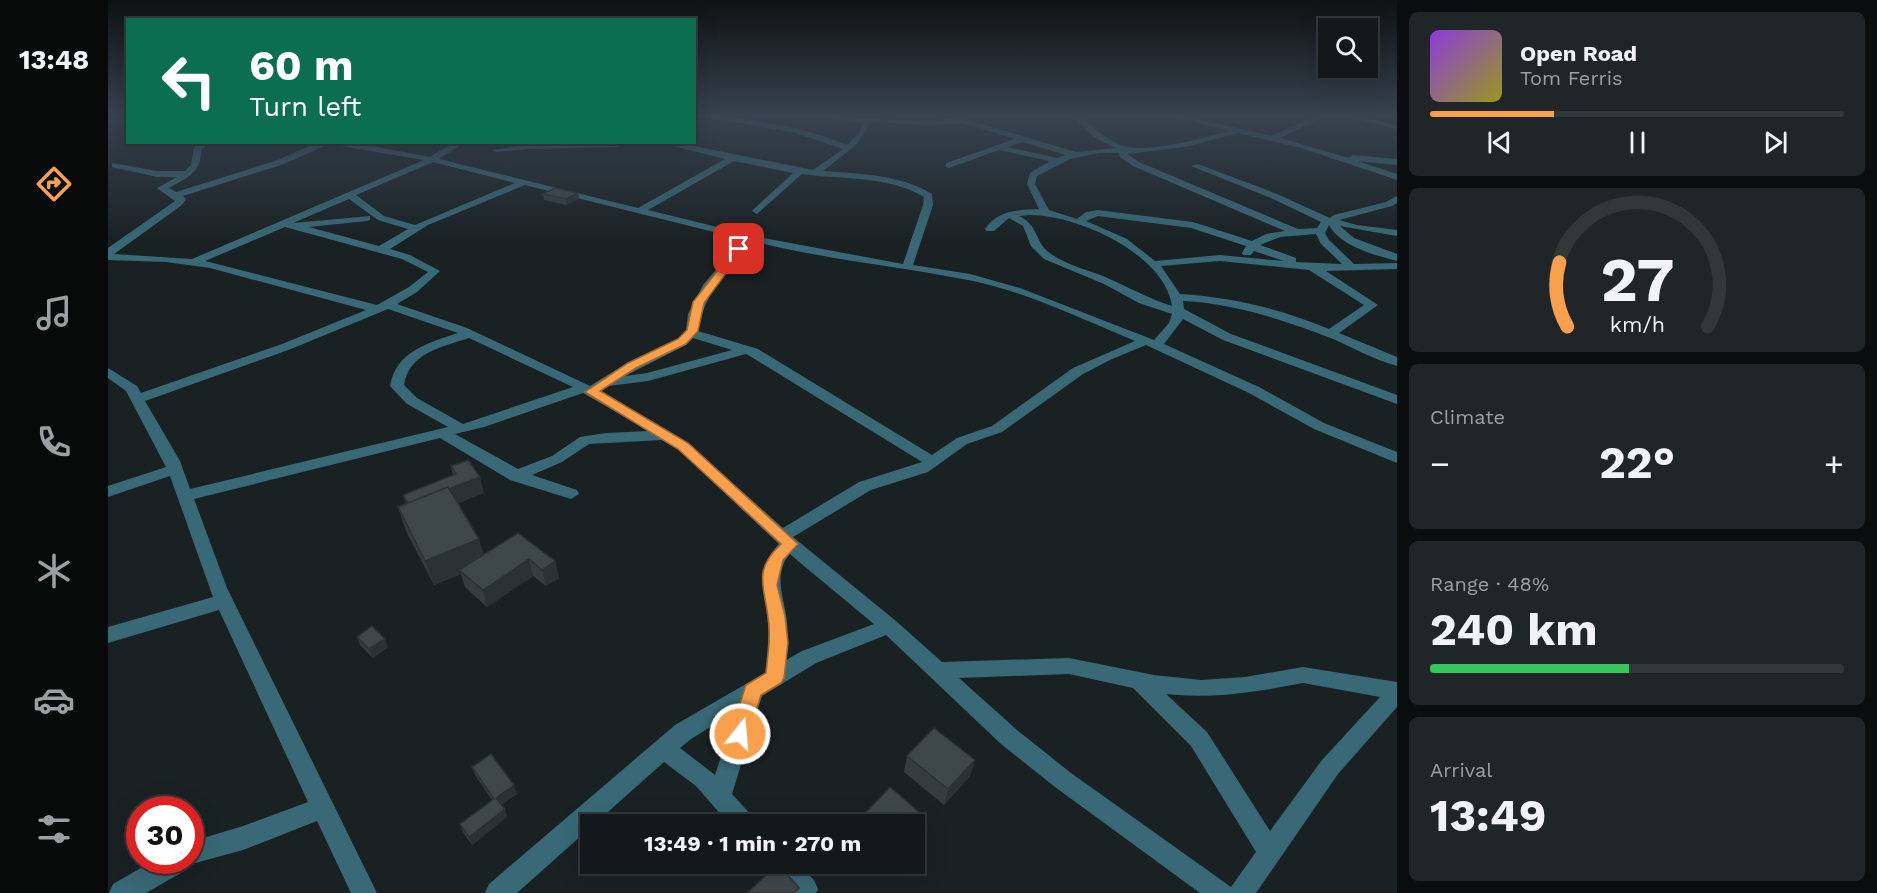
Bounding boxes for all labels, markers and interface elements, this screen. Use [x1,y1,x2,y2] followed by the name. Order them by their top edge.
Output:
[1318,18,1378,78] map controls
[1318,18,1378,78] button: search
[249,41,353,90] text: 60 m
[1520,41,1637,66] text: Open Road
[150,42,228,120] icon: left
[19,44,89,76] text: 13:48
[1520,66,1623,90] text: Tom Ferris
[249,91,361,123] text: Turn left
[1483,126,1516,159] icon: previous
[1621,126,1654,159] icon: pause
[1759,126,1792,159] icon: next
[33,163,75,205] icon: directions
[713,223,764,274] pin
[722,232,755,265] icon: arrive
[1600,243,1674,316] text: 27
[33,292,75,334] icon: music
[1609,313,1665,338] text: km/h
[1430,405,1505,429] text: Climate
[33,421,75,463] icon: phone
[1599,436,1675,489] text: 22°
[1430,444,1450,483] text: −
[1824,444,1844,483] text: +
[33,550,75,592] icon: climate
[1430,572,1549,596] text: Range · 48%
[1430,603,1598,656] text: 240 km
[33,679,75,721] icon: car
[708,702,772,766] position arrow
[1430,758,1492,782] text: Arrival
[1430,789,1546,842] text: 13:49
[126,796,204,874] speed limit sign: 30
[33,808,75,850] icon: filters
[644,831,861,856] text: 13:49 · 1 min · 270 m

